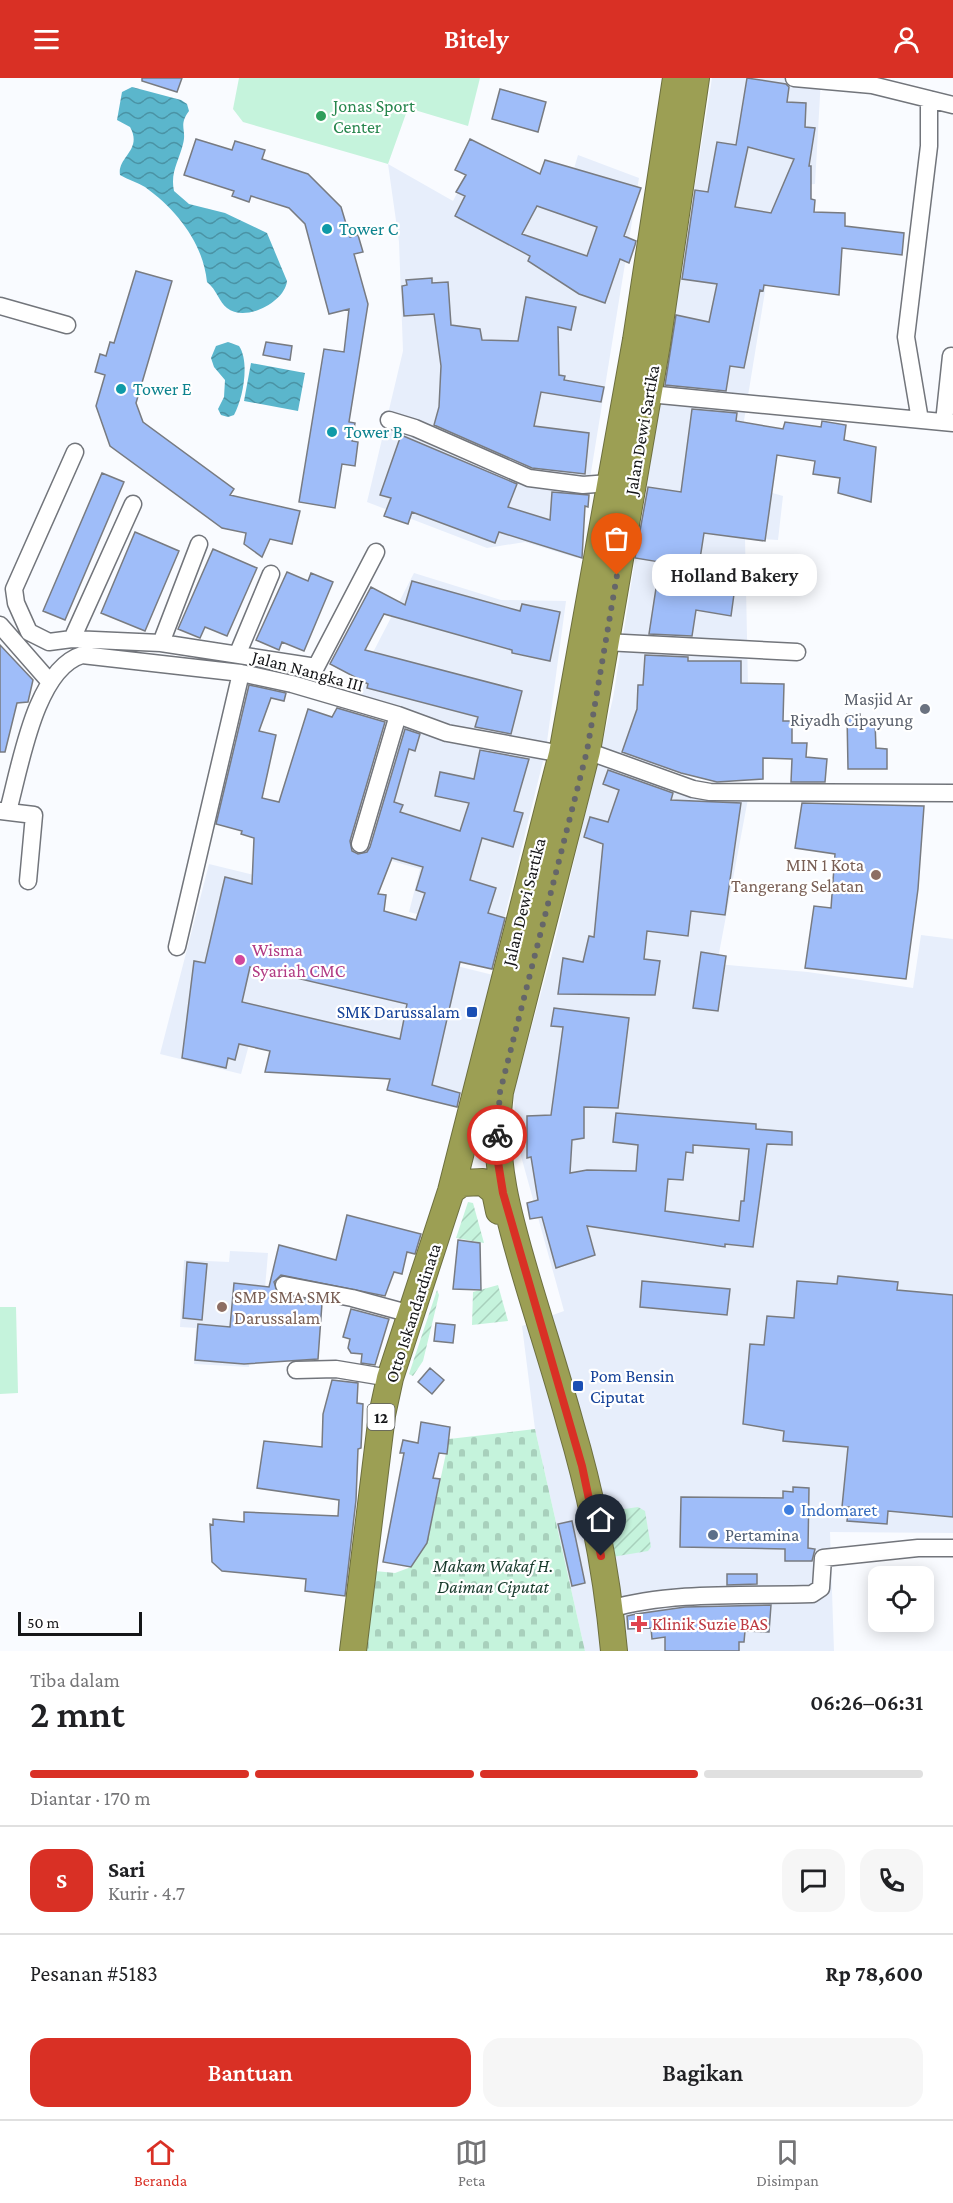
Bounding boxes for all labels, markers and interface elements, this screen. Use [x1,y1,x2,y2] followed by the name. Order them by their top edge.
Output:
[30,23,63,56] icon: menu
[890,23,923,56] icon: person
[444,24,509,54] text: Bitely
[331,96,416,137] place label: Jonas Sport Center
[314,109,328,123] marker: Jonas Sport Center
[339,219,399,239] place label: Tower C
[320,222,334,236] marker: Tower C
[620,363,663,499] street label: Jalan Dewi Sartika
[133,379,192,399] place label: Tower E
[114,382,128,396] marker: Tower E
[344,422,403,442] place label: Tower B
[325,425,339,439] marker: Tower B
[591,513,642,575] pin
[600,522,633,555] icon: bag
[653,554,818,596] callout: Holland Bakery
[671,564,798,586] text: Holland Bakery
[248,646,366,696] street label: Jalan Nangka III
[790,689,914,730] place label: Masjid Ar Riyadh Cipayung
[918,702,932,716] marker: Masjid Ar Riyadh Cipayung
[498,836,550,970] street label: Jalan Dewi Sartika
[731,855,864,896] place label: MIN 1 Kota Tangerang Selatan
[869,868,883,882] marker: MIN 1 Kota Tangerang Selatan
[252,940,346,981] place label: Wisma Syariah CMC
[233,953,247,967] marker: Wisma Syariah CMC
[337,1002,461,1022] place label: SMK Darussalam
[465,1005,479,1019] marker: SMK Darussalam
[467,1105,527,1165] courier
[481,1119,514,1152] icon: bike
[381,1241,445,1385] street label: Otto Iskandardinata
[234,1287,341,1328] place label: SMP SMA SMK Darussalam
[215,1300,229,1314] marker: SMP SMA SMK Darussalam
[590,1366,675,1407] place label: Pom Bensin Ciputat
[571,1379,585,1393] marker: Pom Bensin Ciputat
[368,1404,394,1430] road number: 12
[575,1494,626,1556] pin
[801,1500,878,1520] place label: Indomaret
[584,1503,617,1536] icon: home
[782,1503,796,1517] marker: Indomaret
[725,1525,799,1545] place label: Pertamina
[706,1528,720,1542] marker: Pertamina
[432,1556,553,1597] park label: Makam Wakaf H. Daiman Ciputat
[868,1566,934,1632] map controls
[868,1566,934,1632] button: locate
[18,1609,142,1636] scale bar
[27,1614,59,1631] text: 50 m
[652,1614,768,1634] place label: Klinik Suzie BAS
[630,1615,648,1633] marker: Klinik Suzie BAS
[30,1669,120,1691] text: Tiba dalam
[810,1690,923,1715] text: 06:26–06:31
[30,1692,125,1735] text: 2 mnt
[30,1787,150,1809] text: Diantar · 170 m
[782,1849,845,1912] button: chat
[860,1849,923,1912] button: phone
[108,1857,145,1882] text: Sari
[56,1868,67,1893] text: S
[108,1882,185,1904] text: Kurir · 4.7
[30,1961,158,1986] text: Pesanan #5183
[825,1961,923,1986] text: Rp 78,600
[30,2038,471,2107] button: Bantuan
[483,2038,923,2107] button: Bagikan
[134,2136,187,2189] tab: Beranda
[455,2136,488,2189] tab: Peta
[756,2136,819,2189] tab: Disimpan

